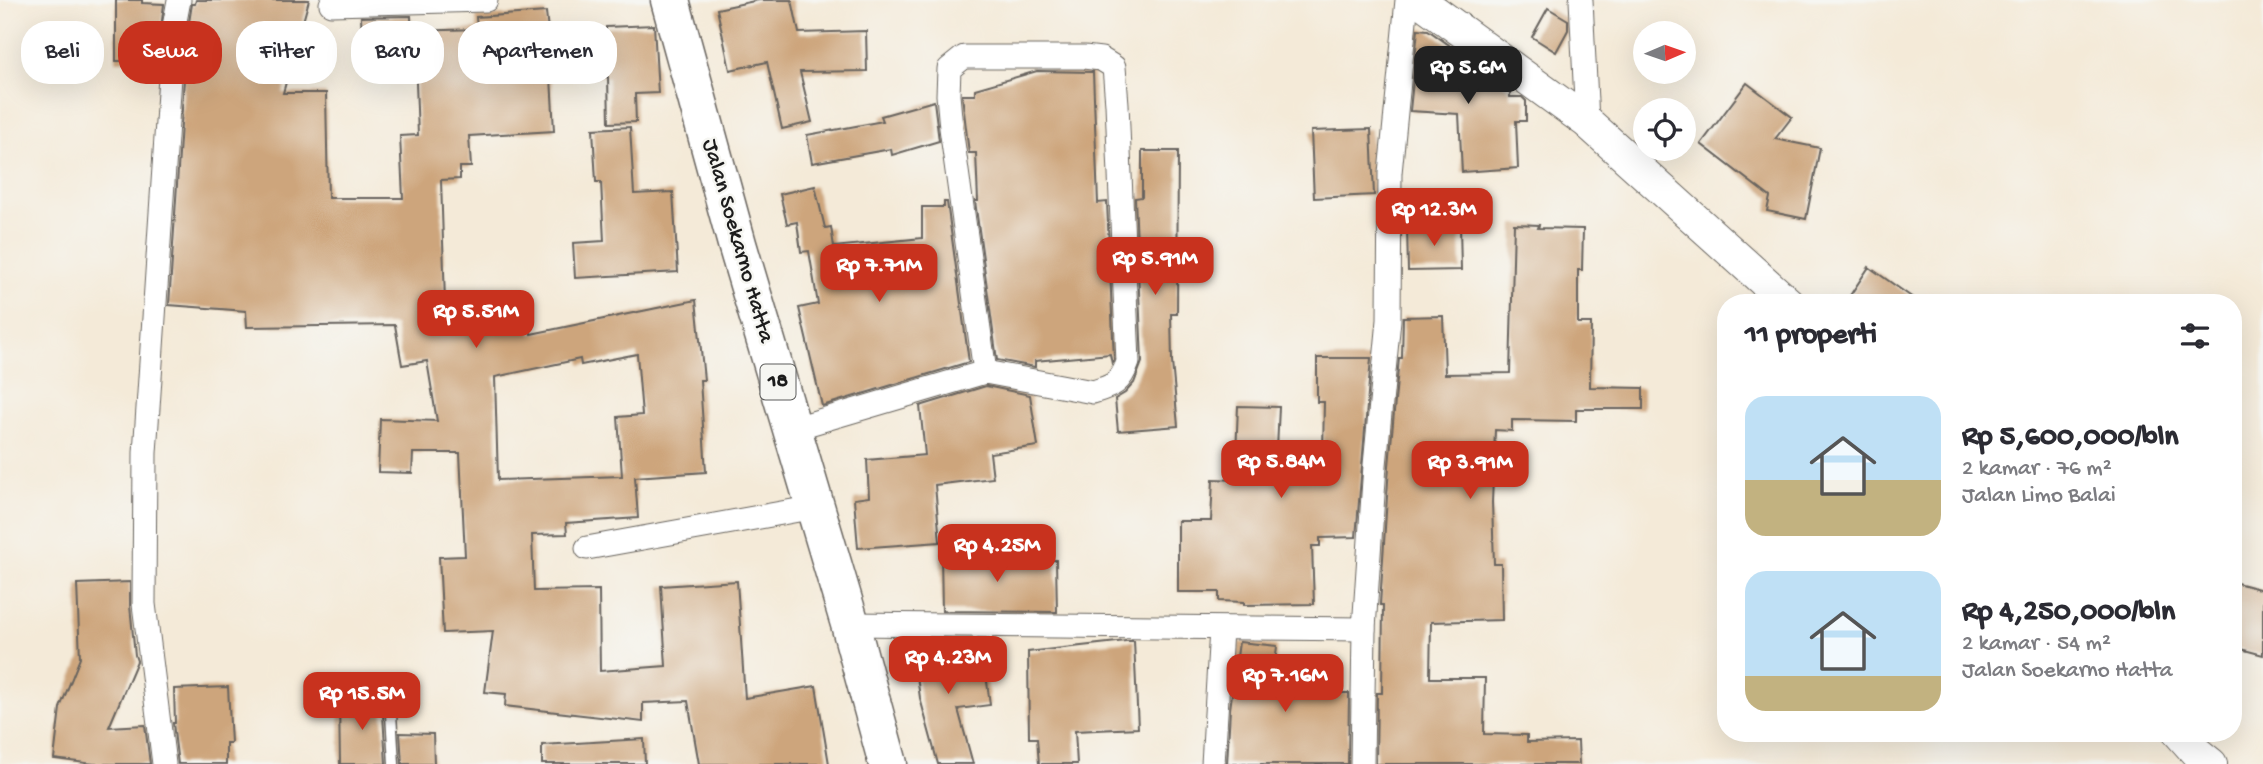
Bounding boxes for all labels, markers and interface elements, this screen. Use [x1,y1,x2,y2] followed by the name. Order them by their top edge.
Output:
[21,21,104,84] chip: Beli
[118,21,222,84] chip: Sewa
[236,21,337,84] chip: Filter
[351,21,444,84] chip: Baru
[458,21,617,84] chip: Apartemen
[1633,21,1696,84] north arrow
[1633,21,1696,161] map controls
[1403,46,1533,106] pin: Rp 5.6M
[1430,55,1506,82] text: Rp 5.6M
[1633,98,1696,161] button: locate
[695,136,779,347] street label: Jalan Soekarno Hatta
[1362,188,1506,248] pin: Rp 12.3M
[1392,197,1476,224] text: Rp 12.3M
[1083,238,1227,297] pin: Rp 5.91M
[807,244,951,304] pin: Rp 7.71M
[1113,246,1197,273] text: Rp 5.91M
[836,253,922,280] text: Rp 7.71M
[404,290,548,350] pin: Rp 5.51M
[433,299,519,326] text: Rp 5.51M
[2176,317,2214,355] icon: filters
[1745,319,1877,354] text: 11 properti
[760,364,796,400] road number: 18
[1962,421,2179,456] text: Rp 5,600,000/bln
[1801,424,1885,508] icon: home
[1209,440,1353,500] pin: Rp 5.84M
[1398,442,1542,501] pin: Rp 3.91M
[1237,449,1325,476] text: Rp 5.84M
[1428,450,1512,477] text: Rp 3.91M
[1962,456,2112,483] text: 2 kamar · 76 m²
[1962,483,2116,510] text: Jalan Limo Balai
[925,524,1069,584] pin: Rp 4.25M
[954,533,1040,560] text: Rp 4.25M
[1962,596,2175,631] text: Rp 4,250,000/bln
[1801,599,1885,683] icon: home
[1962,631,2111,658] text: 2 kamar · 54 m²
[876,636,1020,696] pin: Rp 4.23M
[905,645,991,672] text: Rp 4.23M
[1213,654,1357,714] pin: Rp 7.16M
[1962,658,2173,685] text: Jalan Soekarno Hatta
[1243,663,1327,690] text: Rp 7.16M
[290,672,434,732] pin: Rp 15.5M
[319,681,405,708] text: Rp 15.5M

